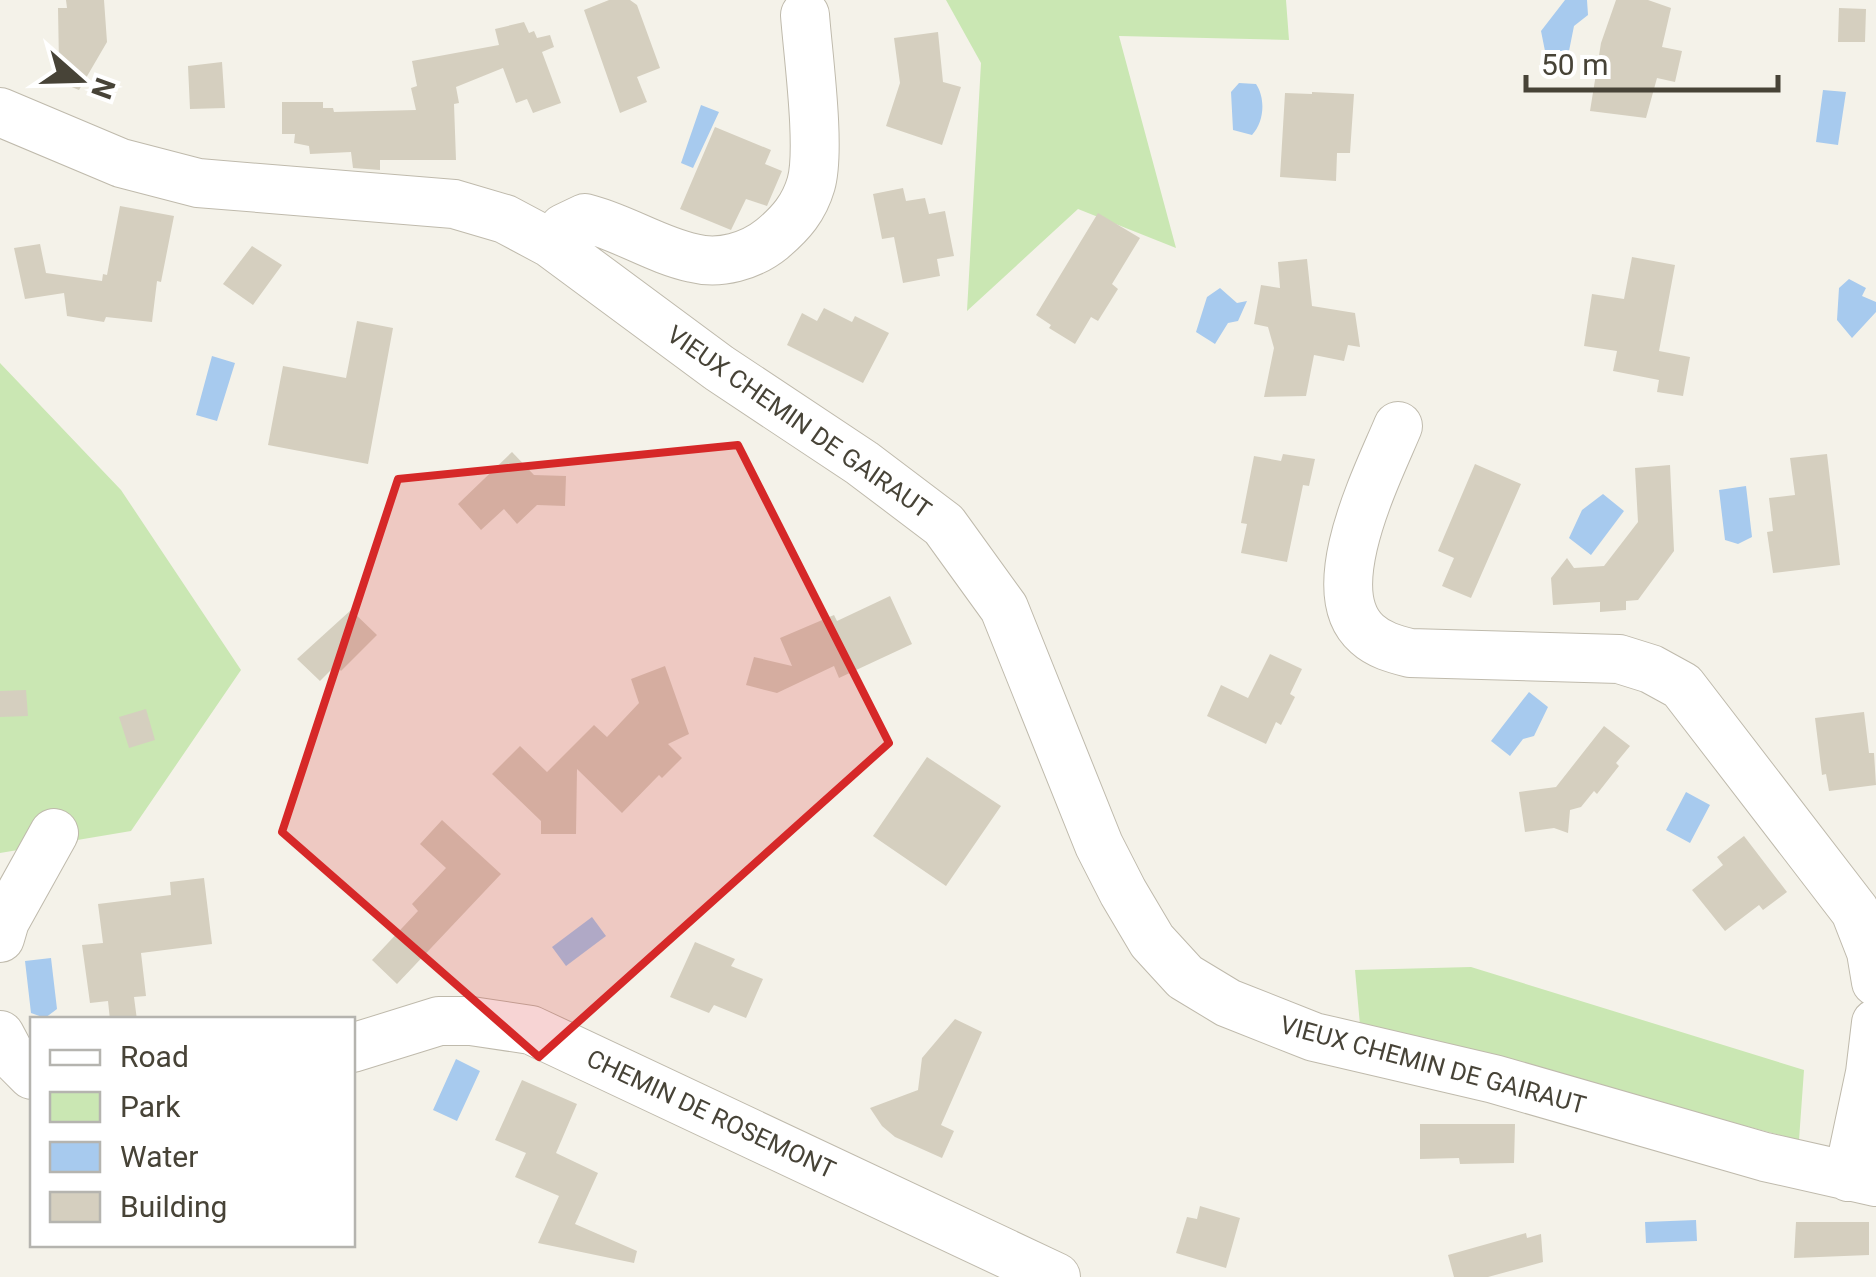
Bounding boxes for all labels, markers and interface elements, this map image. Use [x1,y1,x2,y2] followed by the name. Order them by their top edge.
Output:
[30,30,130,130] north arrow
[1526,30,1778,92] scale bar
[1541,47,1608,82] text: 50 m
[84,73,122,103] text: N
[661,320,937,524] street label: VIEUX CHEMIN DE GAIRAUT
[1277,1010,1589,1120] street label: VIEUX CHEMIN DE GAIRAUT
[30,1017,355,1247] legend
[120,1039,189,1074] text: Road
[582,1044,840,1184] street label: CHEMIN DE ROSEMONT
[120,1089,181,1124] text: Park
[120,1139,198,1174] text: Water
[120,1189,227,1224] text: Building

